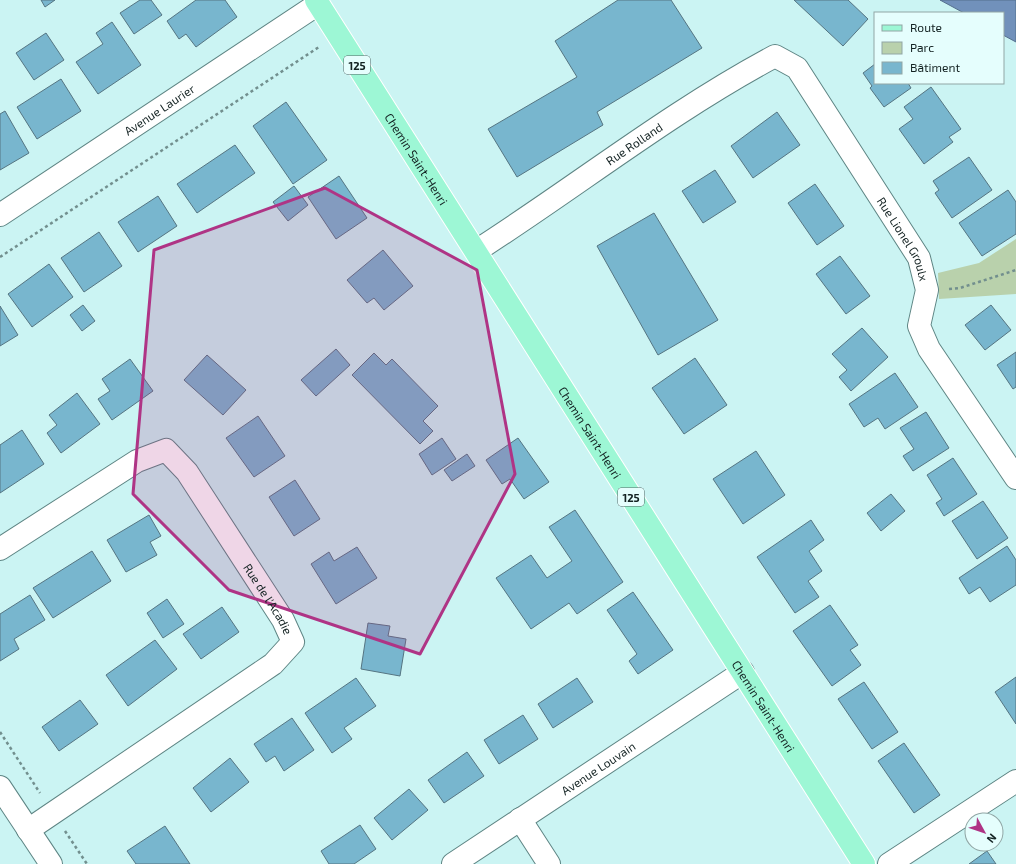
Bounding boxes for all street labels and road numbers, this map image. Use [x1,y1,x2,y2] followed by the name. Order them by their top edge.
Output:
[344,56,370,74] road number: 125
[121,81,197,138] street label: Avenue Laurier
[382,110,451,207] street label: Chemin Saint-Henri
[603,119,665,168] street label: Rue Rolland
[875,194,932,283] street label: Rue Lionel Groulx
[556,384,625,481] street label: Chemin Saint-Henri
[618,488,644,506] road number: 125
[241,561,296,636] street label: Rue de l'Acadie
[729,657,798,754] street label: Chemin Saint-Henri
[559,738,638,797] street label: Avenue Louvain

